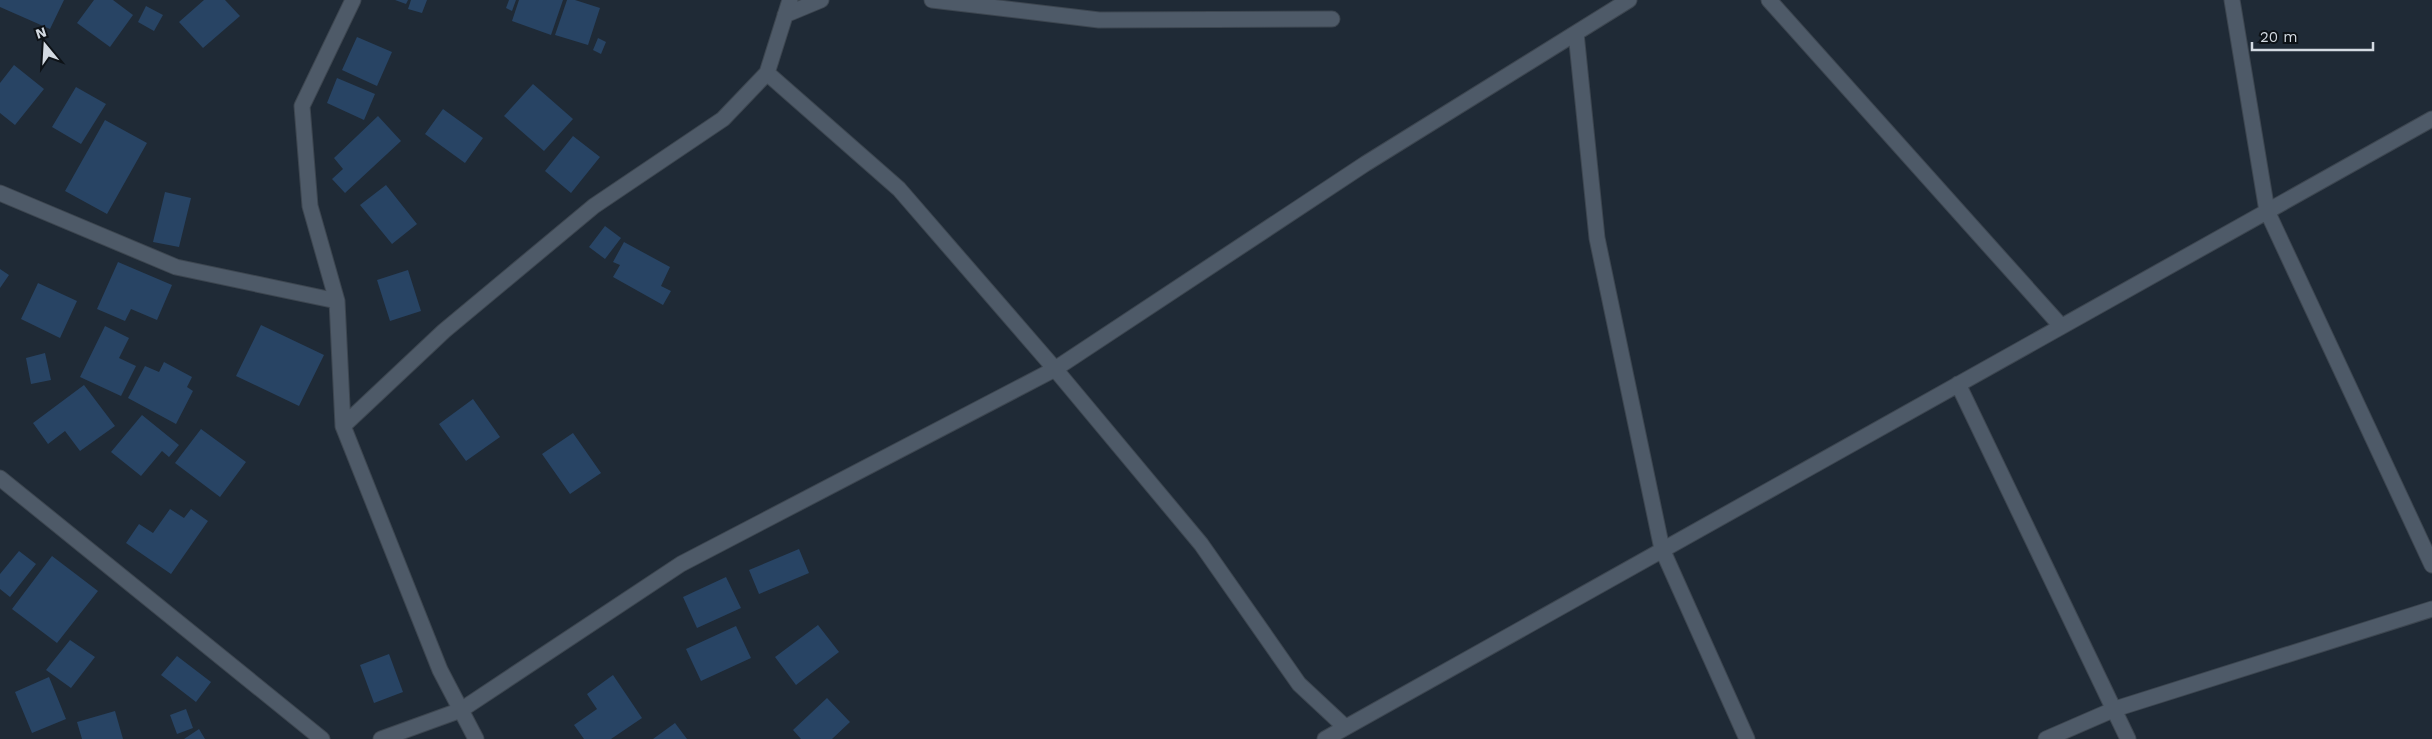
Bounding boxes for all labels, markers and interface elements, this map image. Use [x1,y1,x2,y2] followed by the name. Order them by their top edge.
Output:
[20,20,70,70] north arrow
[2252,20,2373,52] scale bar
[34,23,48,42] text: N
[2260,28,2298,46] text: 20 m

